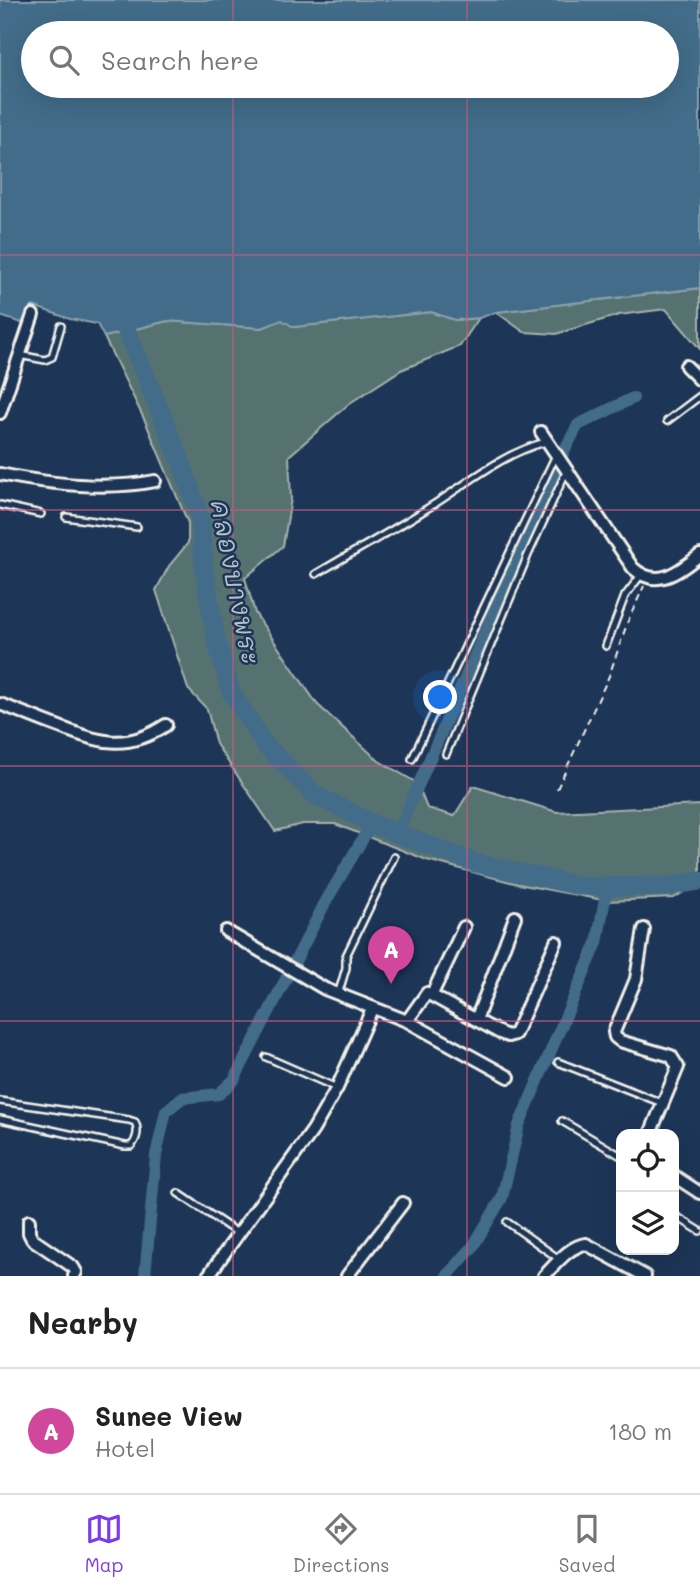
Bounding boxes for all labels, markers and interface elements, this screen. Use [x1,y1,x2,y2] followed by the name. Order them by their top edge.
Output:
[21,21,679,98] search box
[45,41,83,79] icon: search
[101,43,259,77] text: Search here
[203,497,269,667] water label: คลองบางพระ
[423,680,457,714] your location
[368,926,414,984] pin: A
[616,1129,679,1255] map controls
[616,1129,679,1192] button: locate
[616,1192,679,1255] button: layers
[28,1302,138,1342] text: Nearby
[95,1399,243,1433] text: Sunee View
[43,1416,59,1446] text: A
[608,1416,672,1446] text: 180 m
[95,1433,155,1463] text: Hotel
[85,1510,123,1577] tab: Map
[293,1510,389,1577] tab: Directions
[559,1510,615,1577] tab: Saved

